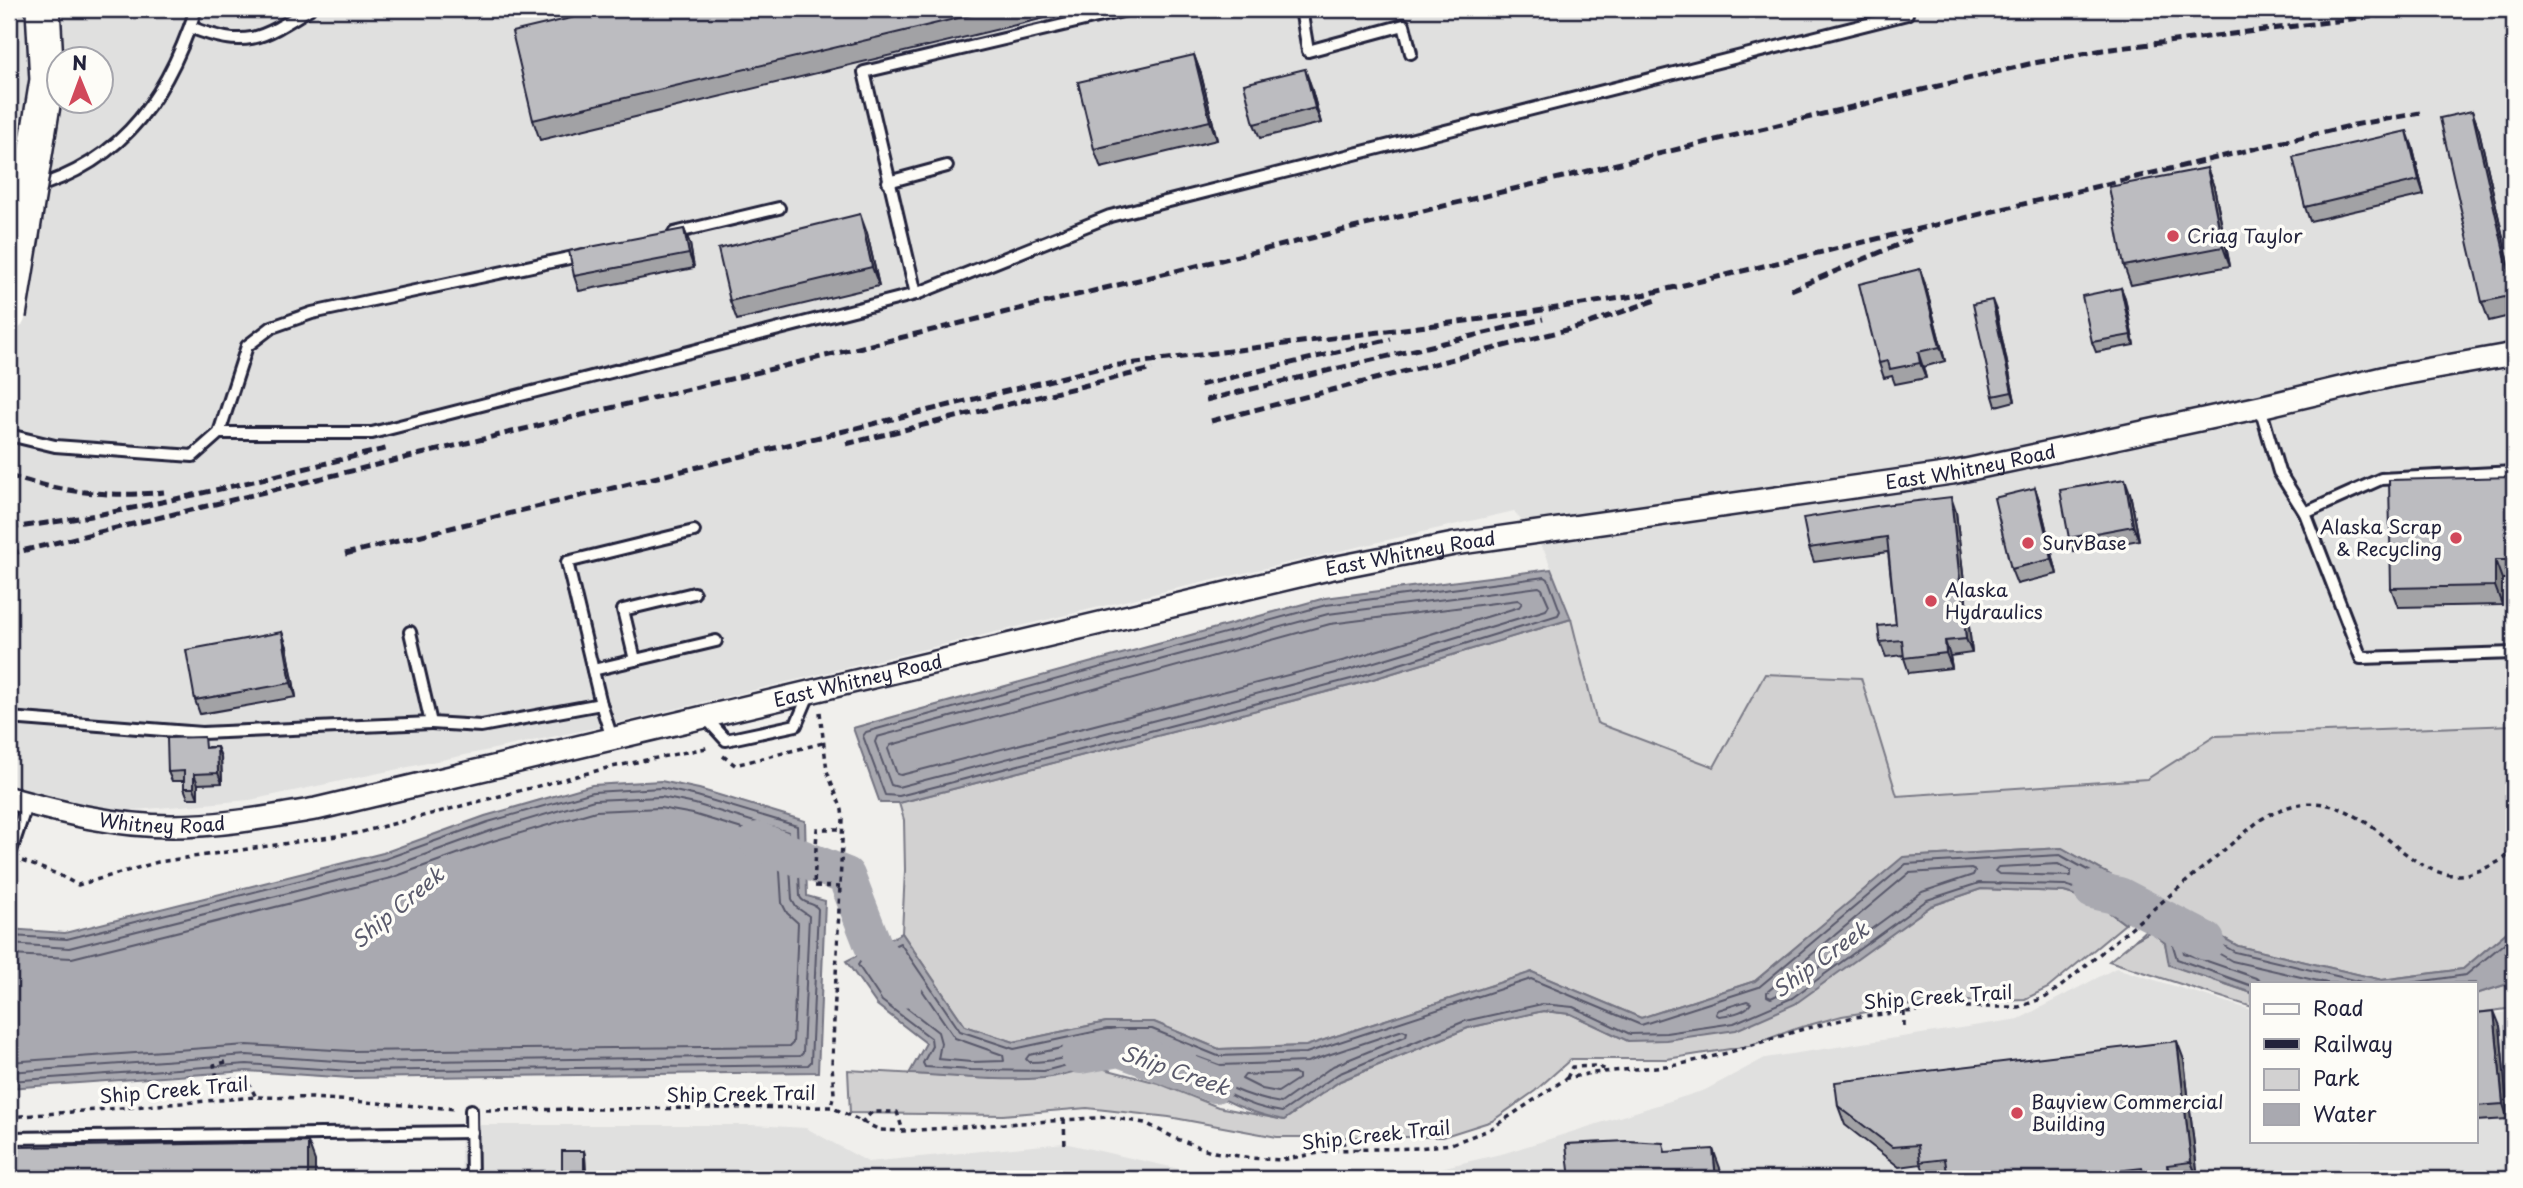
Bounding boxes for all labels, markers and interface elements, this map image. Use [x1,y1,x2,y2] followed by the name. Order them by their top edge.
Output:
[46,46,116,116] north arrow
[72,48,87,76] text: N
[2187,221,2303,249] place label: Criag Taylor
[2165,228,2181,244] marker: Criag Taylor
[1884,436,2058,495] street label: East Whitney Road
[2320,512,2442,562] place label: Alaska Scrap & Recycling
[1323,523,1497,582] street label: East Whitney Road
[2042,528,2127,556] place label: SurvBase
[2448,530,2464,546] marker: Alaska Scrap & Recycling
[2020,535,2036,551] marker: SurvBase
[1945,575,2043,625] place label: Alaska Hydraulics
[1923,593,1939,609] marker: Alaska Hydraulics
[770,646,945,713] street label: East Whitney Road
[97,805,226,839] street label: Whitney Road
[343,857,451,955] water label: Ship Creek
[1765,912,1876,1004] water label: Ship Creek
[1863,977,2013,1015] street label: Ship Creek Trail
[2250,982,2478,1142] legend
[2313,991,2364,1023] text: Road
[2313,1027,2393,1059] text: Railway
[1117,1036,1235,1103] water label: Ship Creek
[2313,1061,2360,1093] text: Park
[98,1069,249,1109] street label: Ship Creek Trail
[666,1078,816,1108] street label: Ship Creek Trail
[2031,1087,2223,1137] place label: Bayview Commercial Building
[2313,1097,2377,1129] text: Water
[2009,1105,2025,1121] marker: Bayview Commercial Building
[1300,1112,1452,1156] street label: Ship Creek Trail

